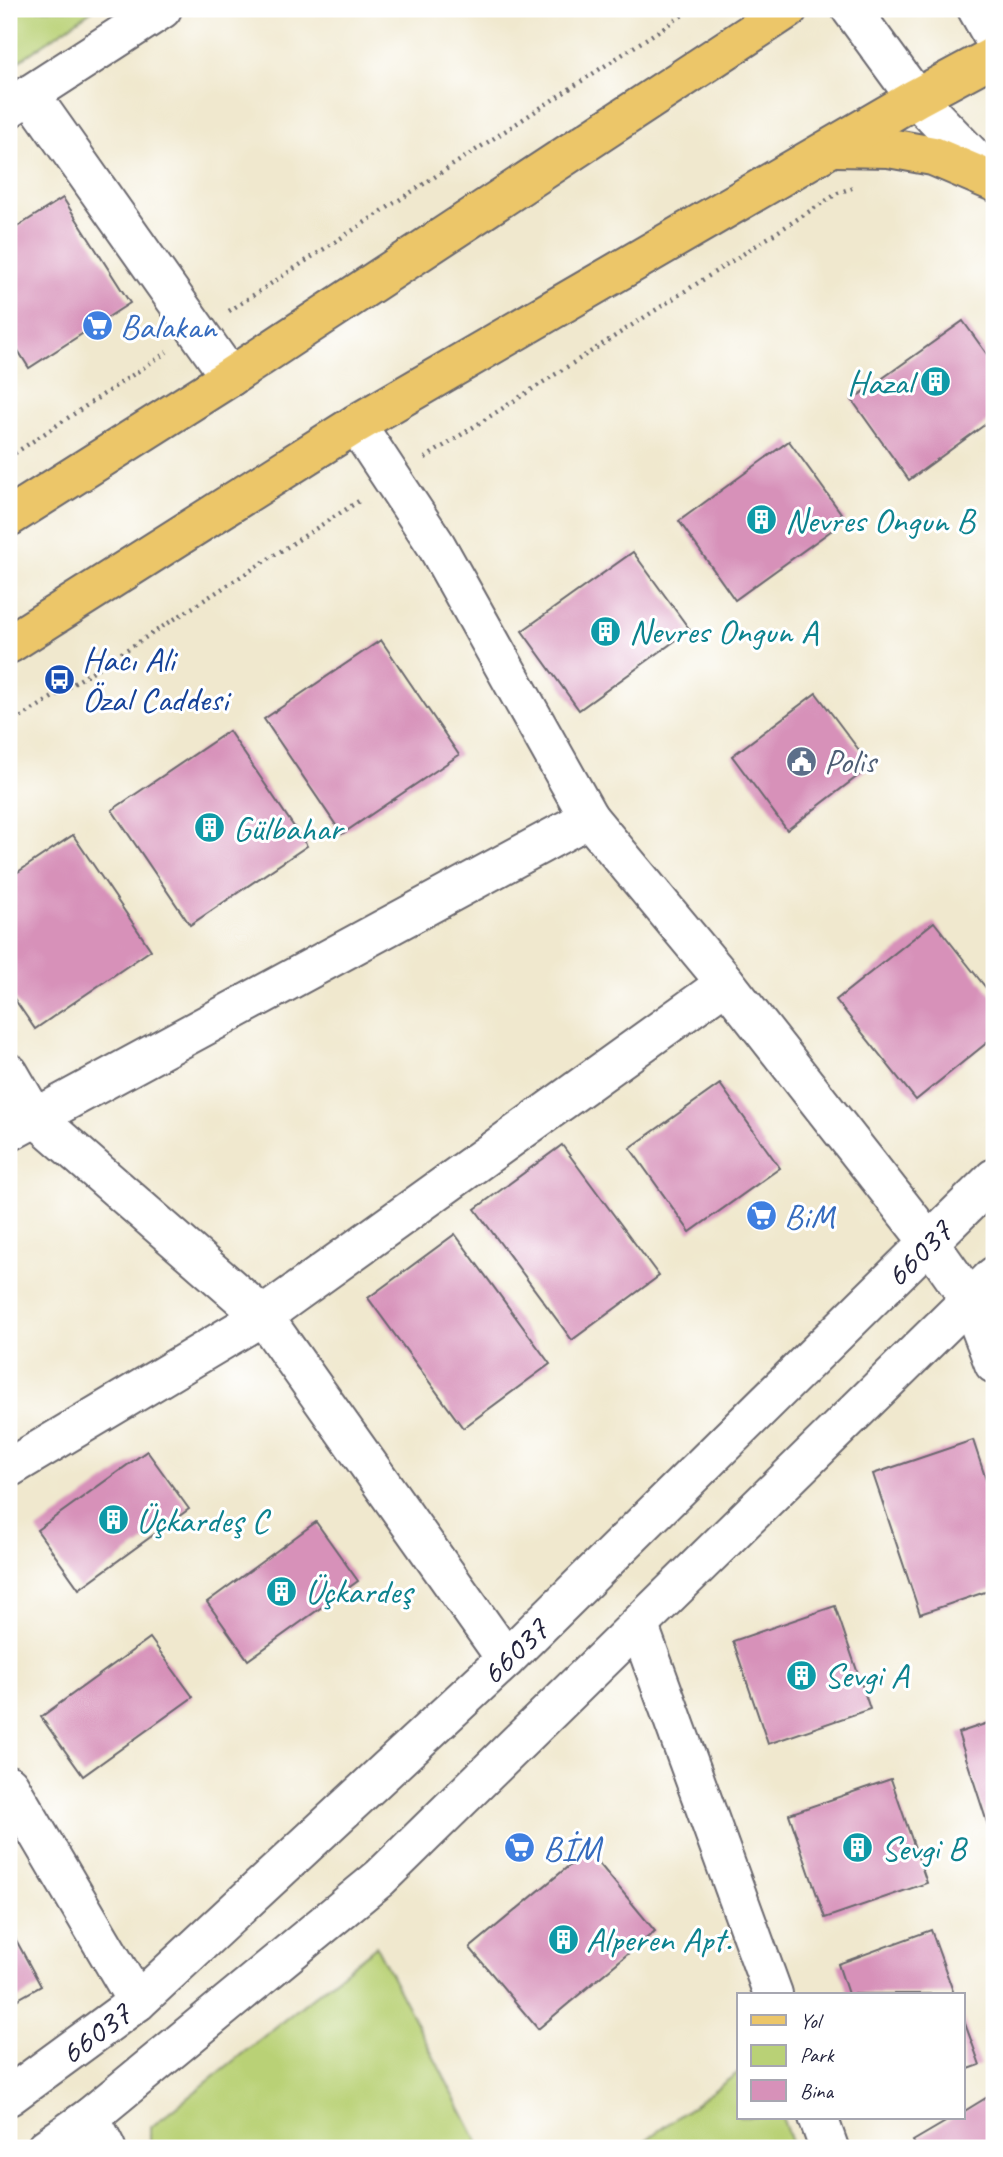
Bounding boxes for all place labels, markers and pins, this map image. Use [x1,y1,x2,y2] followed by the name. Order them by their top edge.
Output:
[120,304,219,349] place label: Balakan
[80,309,114,343] supermarket icon: Balakan
[847,360,919,405] place label: Hazal
[919,365,953,399] building icon: Hazal
[785,498,977,543] place label: Nevres Ongun B
[745,503,779,537] building icon: Nevres Ongun B
[629,609,819,654] place label: Nevres Ongun A
[589,614,623,648] building icon: Nevres Ongun A
[82,637,232,722] place label: Hacı Ali Özal Caddesi
[42,662,76,696] bus stop icon: Hacı Ali Özal Caddesi
[824,739,879,784] place label: Polis
[784,744,818,778] public building icon: Polis
[233,806,345,851] place label: Gülbahar
[193,811,227,845] building icon: Gülbahar
[784,1194,837,1239] place label: BiM
[744,1199,778,1233] supermarket icon: BiM
[136,1498,272,1543] place label: Üçkardeş C
[96,1503,130,1537] building icon: Üçkardeş C
[305,1569,415,1614] place label: Üçkardeş
[265,1574,299,1608] building icon: Üçkardeş
[824,1653,910,1698] place label: Sevgi A
[784,1658,818,1692] building icon: Sevgi A
[543,1826,603,1871] place label: BİM
[881,1826,969,1871] place label: Sevgi B
[503,1831,537,1865] supermarket icon: BİM
[841,1831,875,1865] building icon: Sevgi B
[586,1917,732,1962] place label: Alperen Apt.
[546,1922,580,1956] building icon: Alperen Apt.

